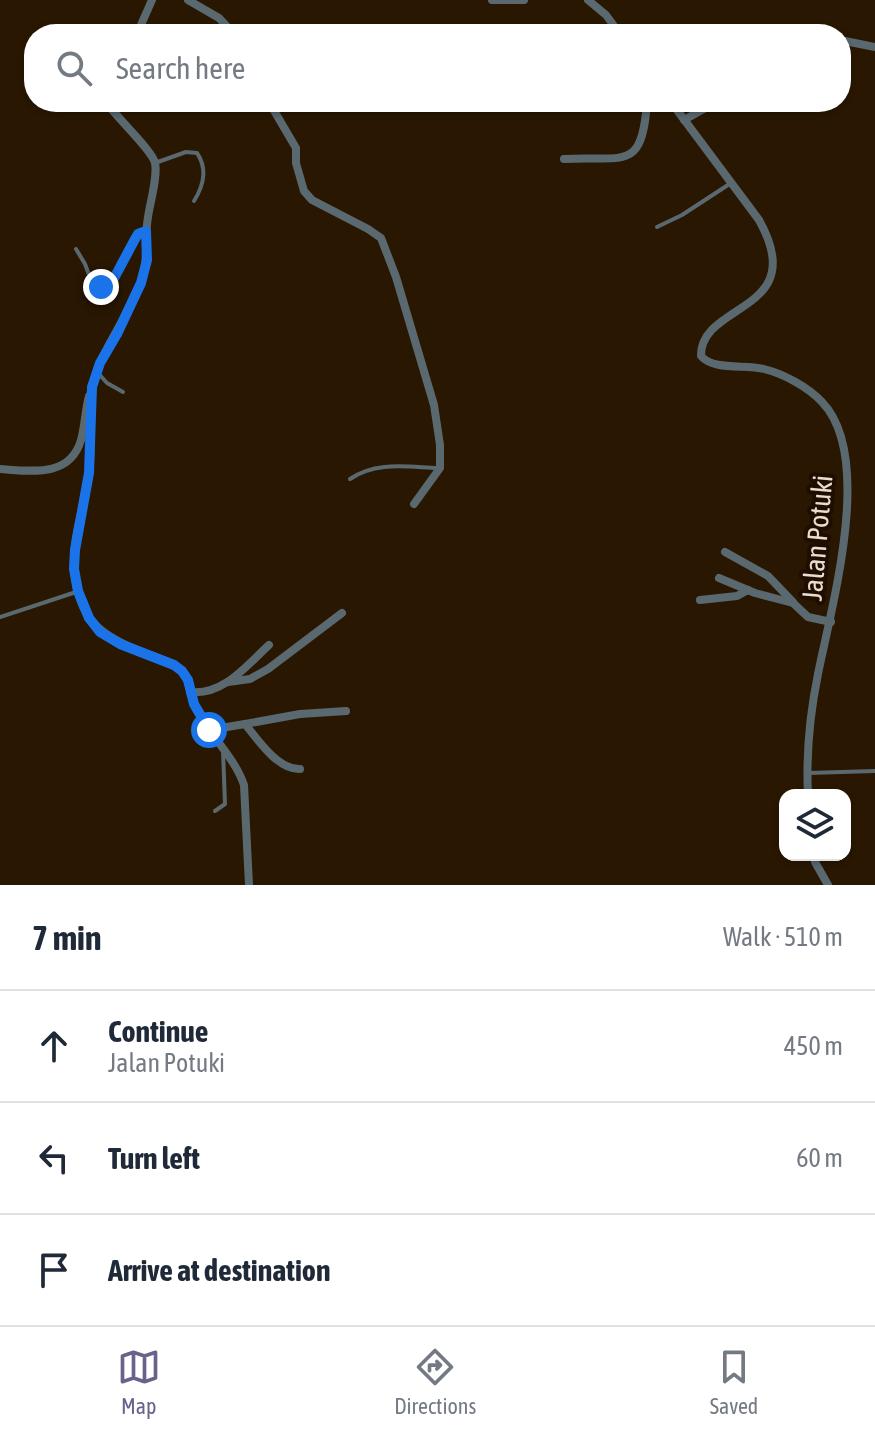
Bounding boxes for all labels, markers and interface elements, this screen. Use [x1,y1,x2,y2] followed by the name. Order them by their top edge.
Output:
[24,24,851,112] search box
[52,46,96,90] icon: search
[116,51,245,85] text: Search here
[83,269,119,305] route end
[796,474,838,602] street label: Jalan Potuki
[191,712,227,748] route start
[779,789,851,861] map controls
[779,789,851,861] button: layers
[32,918,101,957] text: 7 min
[723,922,843,952] text: Walk · 510 m
[108,1014,208,1048] text: Continue
[32,1024,76,1068] icon: ahead
[784,1031,843,1061] text: 450 m
[108,1048,225,1078] text: Jalan Potuki
[32,1136,76,1180] icon: left
[108,1141,200,1175] text: Turn left
[796,1143,843,1173] text: 60 m
[32,1248,76,1292] icon: arrive
[108,1253,330,1287] text: Arrive at destination
[117,1345,161,1419] tab: Map
[394,1345,476,1419] tab: Directions
[710,1345,758,1419] tab: Saved

